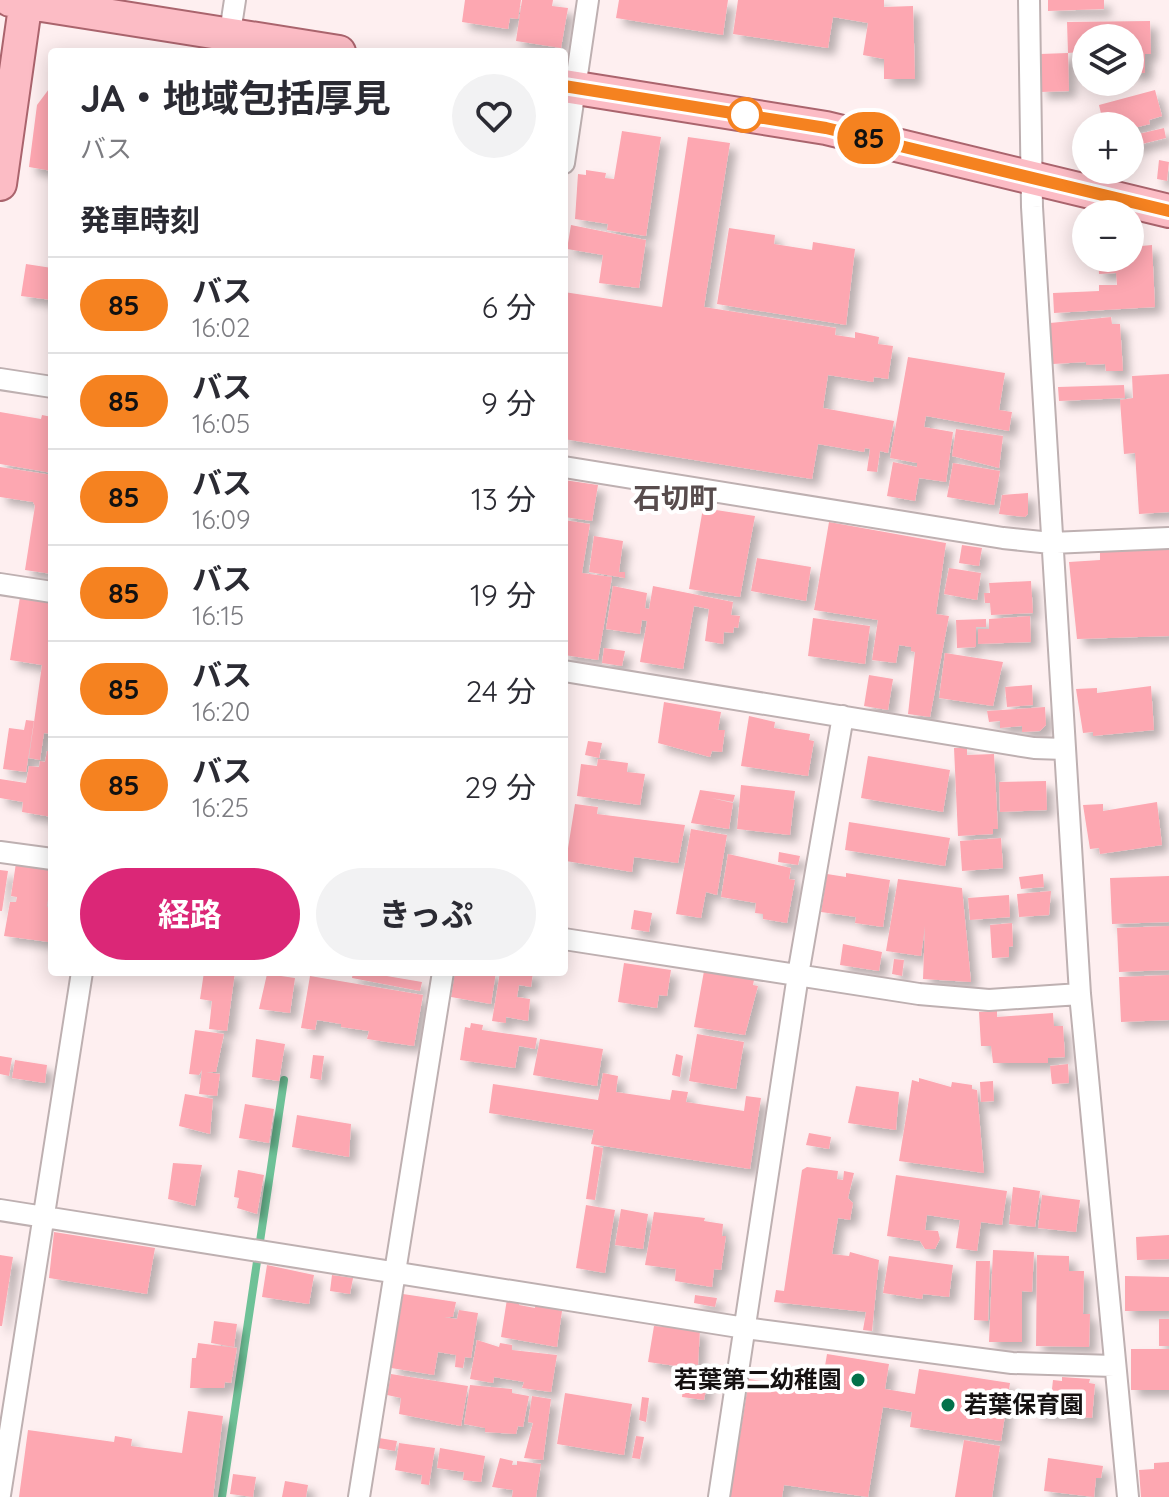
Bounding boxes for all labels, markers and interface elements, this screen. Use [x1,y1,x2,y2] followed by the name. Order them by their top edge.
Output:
[1072,24,1144,272] map controls
[1072,24,1144,96] button: layers
[80,74,391,122] text: JA・地域包括厚見
[452,74,536,158] button: heart
[728,98,762,132] unlabelled marker
[833,112,905,164] line badge: 85
[1072,112,1144,184] button: +
[853,120,885,155] text: 85
[80,132,132,165] text: バス
[1072,200,1144,272] button: −
[80,201,200,239] text: 発車時刻
[192,272,252,310] text: バス
[108,287,140,322] text: 85
[482,288,536,326] text: 6 分
[192,311,250,344] text: 16:02
[192,368,252,406] text: バス
[108,383,140,418] text: 85
[481,384,536,422] text: 9 分
[192,407,250,440] text: 16:05
[192,464,252,502] text: バス
[108,479,140,514] text: 85
[471,480,536,518] text: 13 分
[633,480,717,515] district label: 石切町
[192,503,250,536] text: 16:09
[192,560,252,598] text: バス
[108,575,140,610] text: 85
[470,576,536,614] text: 19 分
[192,599,244,632] text: 16:15
[192,656,252,694] text: バス
[108,671,140,706] text: 85
[466,672,536,710] text: 24 分
[192,695,250,728] text: 16:20
[192,752,252,790] text: バス
[108,767,140,802] text: 85
[464,768,536,806] text: 29 分
[192,791,249,824] text: 16:25
[80,868,300,960] button: 経路
[316,868,536,960] button: きっぷ
[674,1364,842,1394] place label: 若葉第二幼稚園
[849,1371,867,1389] marker: 若葉第二幼稚園
[964,1389,1084,1419] place label: 若葉保育園
[939,1396,957,1414] marker: 若葉保育園

